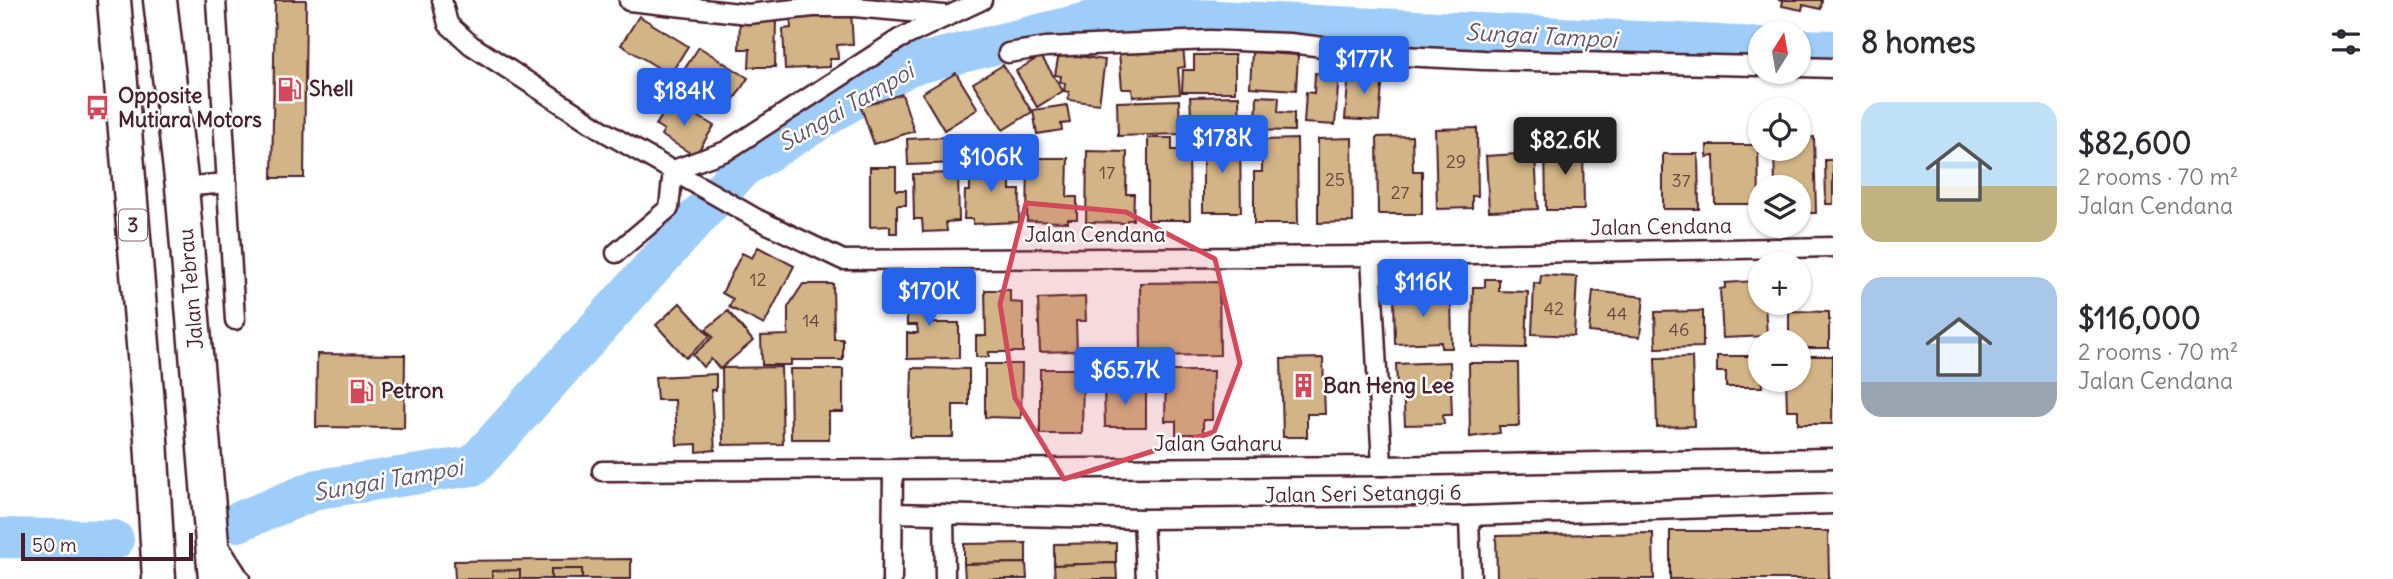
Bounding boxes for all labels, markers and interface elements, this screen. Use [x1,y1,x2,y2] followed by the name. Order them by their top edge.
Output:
[1465,17,1620,54] water label: Sungai Tampoi
[1748,21,1811,84] north arrow
[1748,21,1811,392] map controls
[1861,23,1976,61] text: 8 homes
[2327,23,2365,61] icon: filters
[1315,36,1413,96] pin: $177K
[1335,44,1393,73] text: $177K
[773,55,921,157] water label: Sungai Tampoi
[635,68,733,128] pin: $184K
[275,75,303,103] fuel station icon: Shell
[309,75,354,102] place label: Shell
[653,76,715,105] text: $184K
[118,82,262,133] place label: Opposite Mutiara Motors
[84,94,112,122] bus stop icon: Opposite Mutiara Motors
[1748,98,1811,161] button: locate
[1173,116,1271,175] pin: $178K
[1508,118,1622,177] pin: $82.6K
[1192,123,1252,152] text: $178K
[2078,124,2191,162] text: $82,600
[1530,125,1600,154] text: $82.6K
[1917,130,2001,214] icon: home
[942,134,1040,194] pin: $106K
[959,142,1023,171] text: $106K
[1446,150,1466,173] house number: 29
[1099,161,1115,184] house number: 17
[2078,162,2238,191] text: 2 rooms · 70 m²
[1325,168,1345,191] house number: 25
[1671,169,1691,192] house number: 37
[1748,175,1811,238] button: layers
[1391,181,1410,204] house number: 27
[2078,191,2233,220] text: Jalan Cendana
[119,210,147,241] road number: 3
[1590,212,1732,241] street label: Jalan Cendana
[1024,221,1166,248] street label: Jalan Cendana
[172,227,209,351] street label: Jalan Tebrau
[1748,252,1811,315] button: +
[1374,260,1472,319] pin: $116K
[1394,267,1452,296] text: $116K
[749,268,767,291] house number: 12
[880,268,978,328] pin: $170K
[898,276,960,305] text: $170K
[1544,297,1564,320] house number: 42
[2078,299,2201,337] text: $116,000
[1607,302,1627,325] house number: 44
[1917,305,2001,389] icon: home
[802,309,820,332] house number: 14
[1669,318,1689,341] house number: 46
[1748,329,1811,392] button: −
[2078,337,2238,366] text: 2 rooms · 70 m²
[1068,348,1182,407] pin: $65.7K
[1090,355,1160,384] text: $65.7K
[2078,366,2233,395] text: Jalan Cendana
[1289,372,1317,400] building icon: Ban Heng Lee
[1323,372,1454,399] place label: Ban Heng Lee
[347,377,375,405] fuel station icon: Petron
[381,377,444,404] place label: Petron
[1154,430,1282,457] street label: Jalan Gaharu
[311,452,468,507] water label: Sungai Tampoi
[1264,478,1462,509] street label: Jalan Seri Setanggi 6
[21,530,192,562] scale bar
[32,533,77,557] text: 50 m

